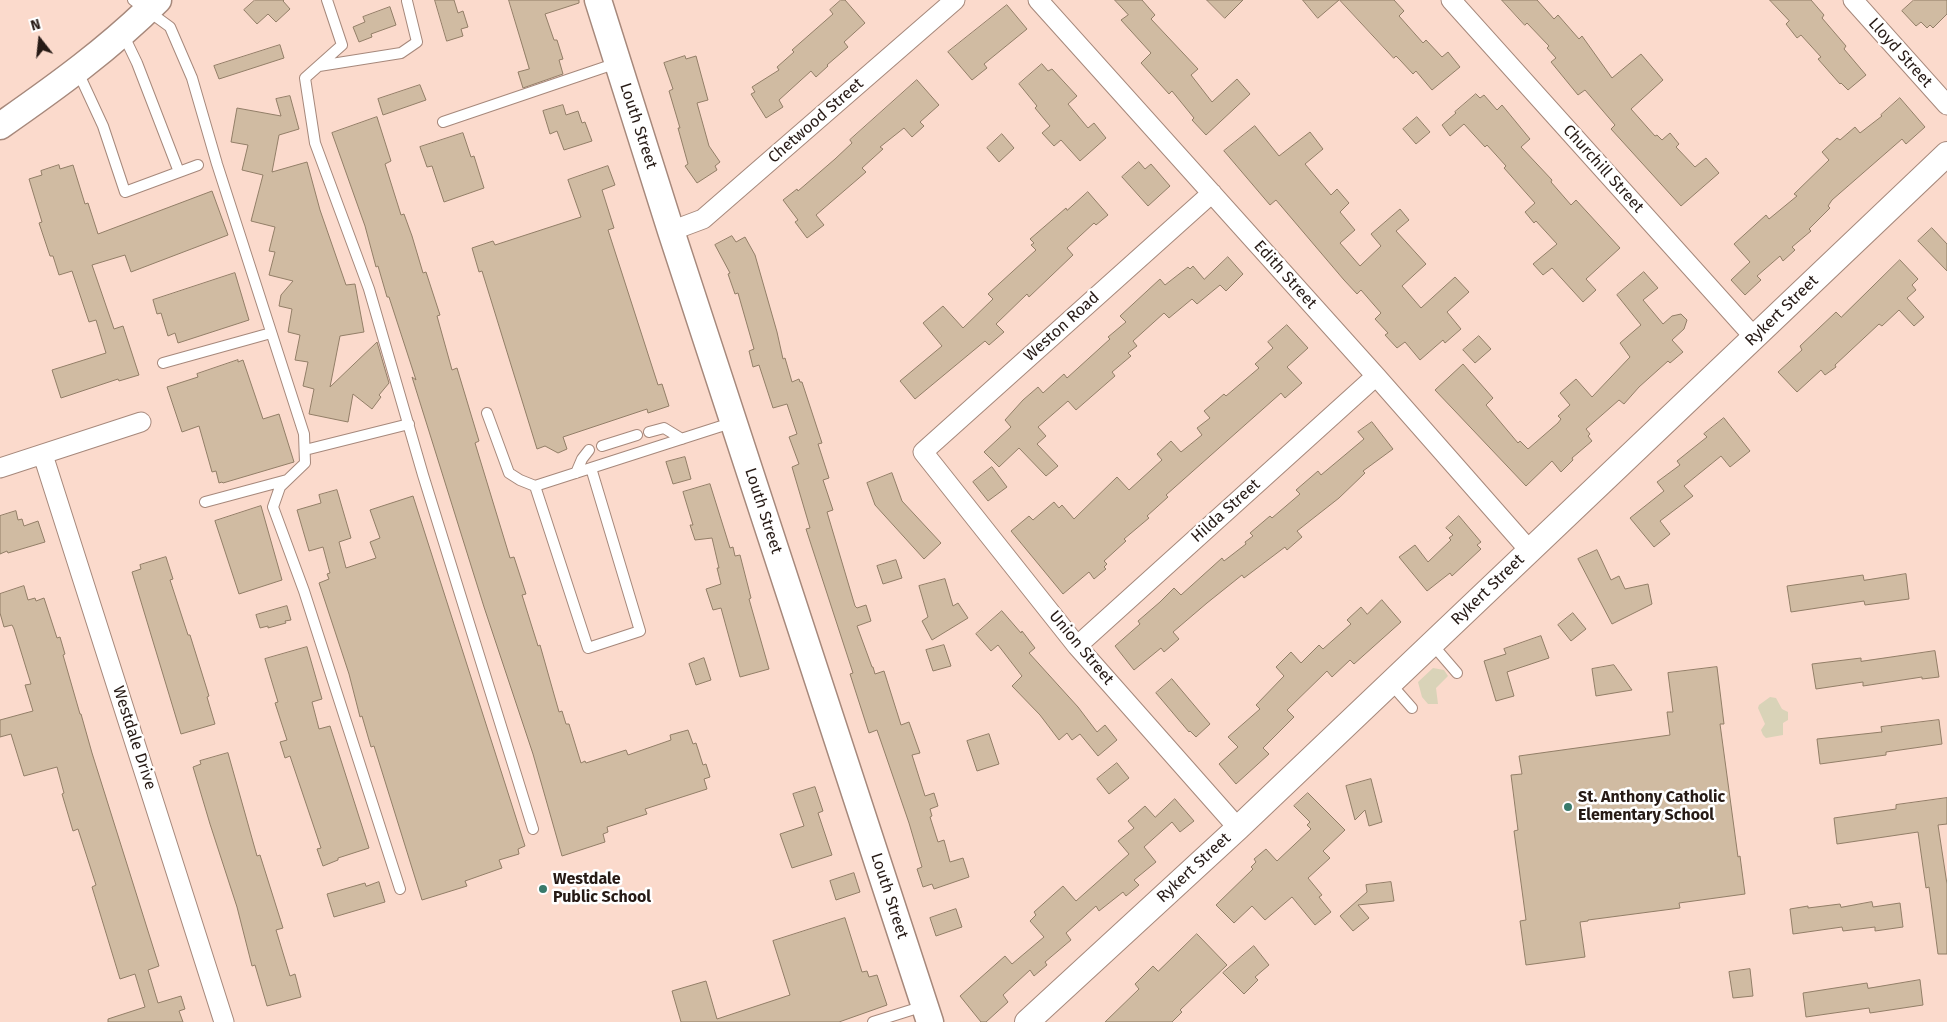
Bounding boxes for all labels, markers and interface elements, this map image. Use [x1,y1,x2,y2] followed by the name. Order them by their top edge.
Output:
[1864,14,1936,92] street label: Lloyd Street
[15,15,65,65] north arrow
[29,16,43,35] text: N
[764,74,868,168] street label: Chetwood Street
[615,81,661,171] street label: Louth Street
[1558,121,1648,217] street label: Churchill Street
[1249,237,1321,313] street label: Edith Street
[1742,271,1822,351] street label: Rykert Street
[1020,288,1104,366] street label: Weston Road
[740,466,786,556] street label: Louth Street
[1188,475,1264,547] street label: Hilda Street
[1448,550,1528,630] street label: Rykert Street
[1044,607,1118,689] street label: Union Street
[108,684,160,792] street label: Westdale Drive
[1578,788,1725,826] place label: St. Anthony Catholic Elementary School
[1562,801,1574,813] marker: St. Anthony Catholic Elementary School
[1153,829,1235,907] street label: Rykert Street
[866,851,912,941] street label: Louth Street
[553,870,651,908] place label: Westdale Public School
[537,883,549,895] marker: Westdale Public School

